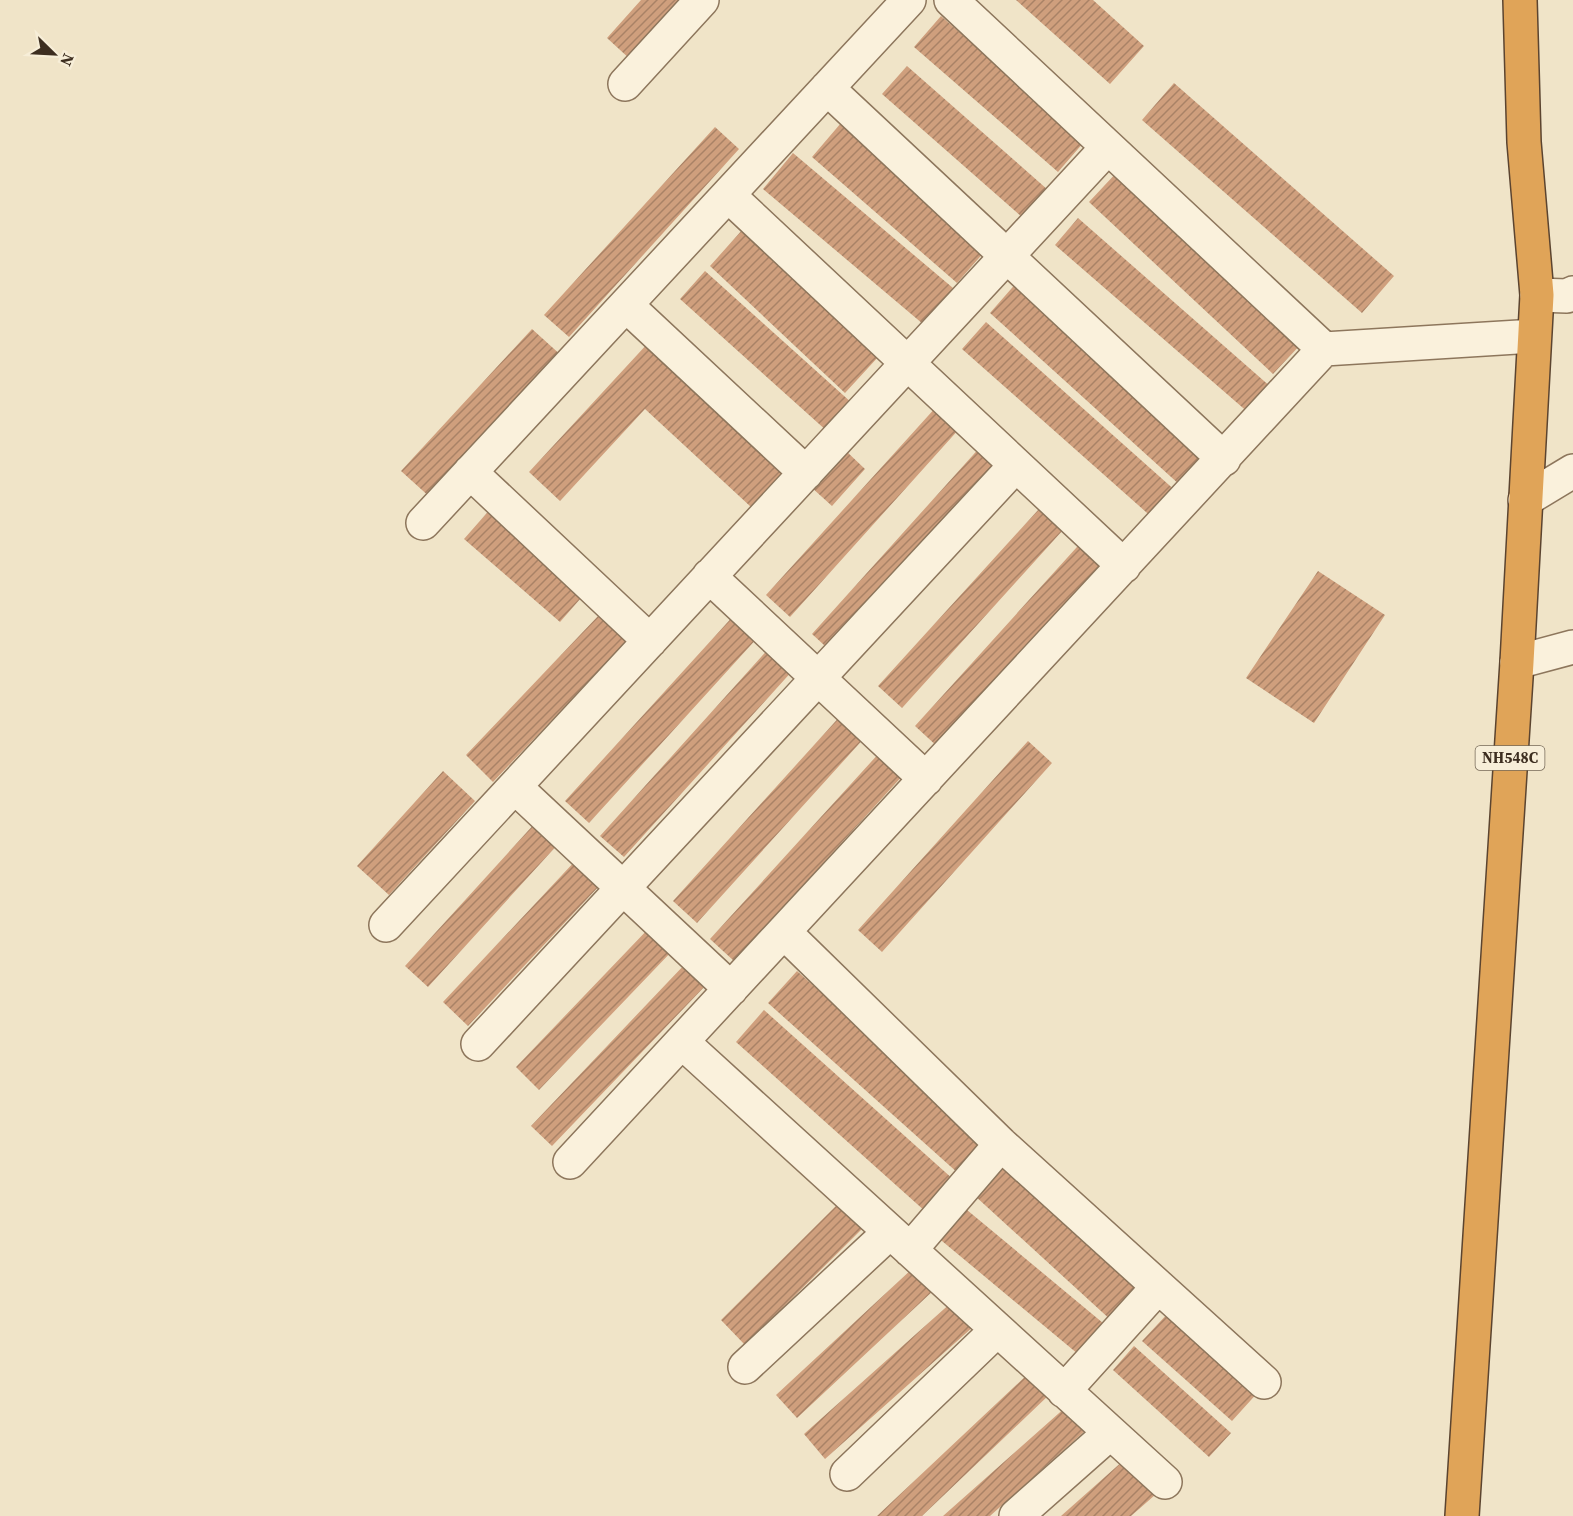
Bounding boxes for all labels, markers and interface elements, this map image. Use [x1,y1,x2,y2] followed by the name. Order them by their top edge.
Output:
[24,24,84,84] north arrow
[55,50,80,70] text: N
[1476,746,1544,770] road number: NH548C

